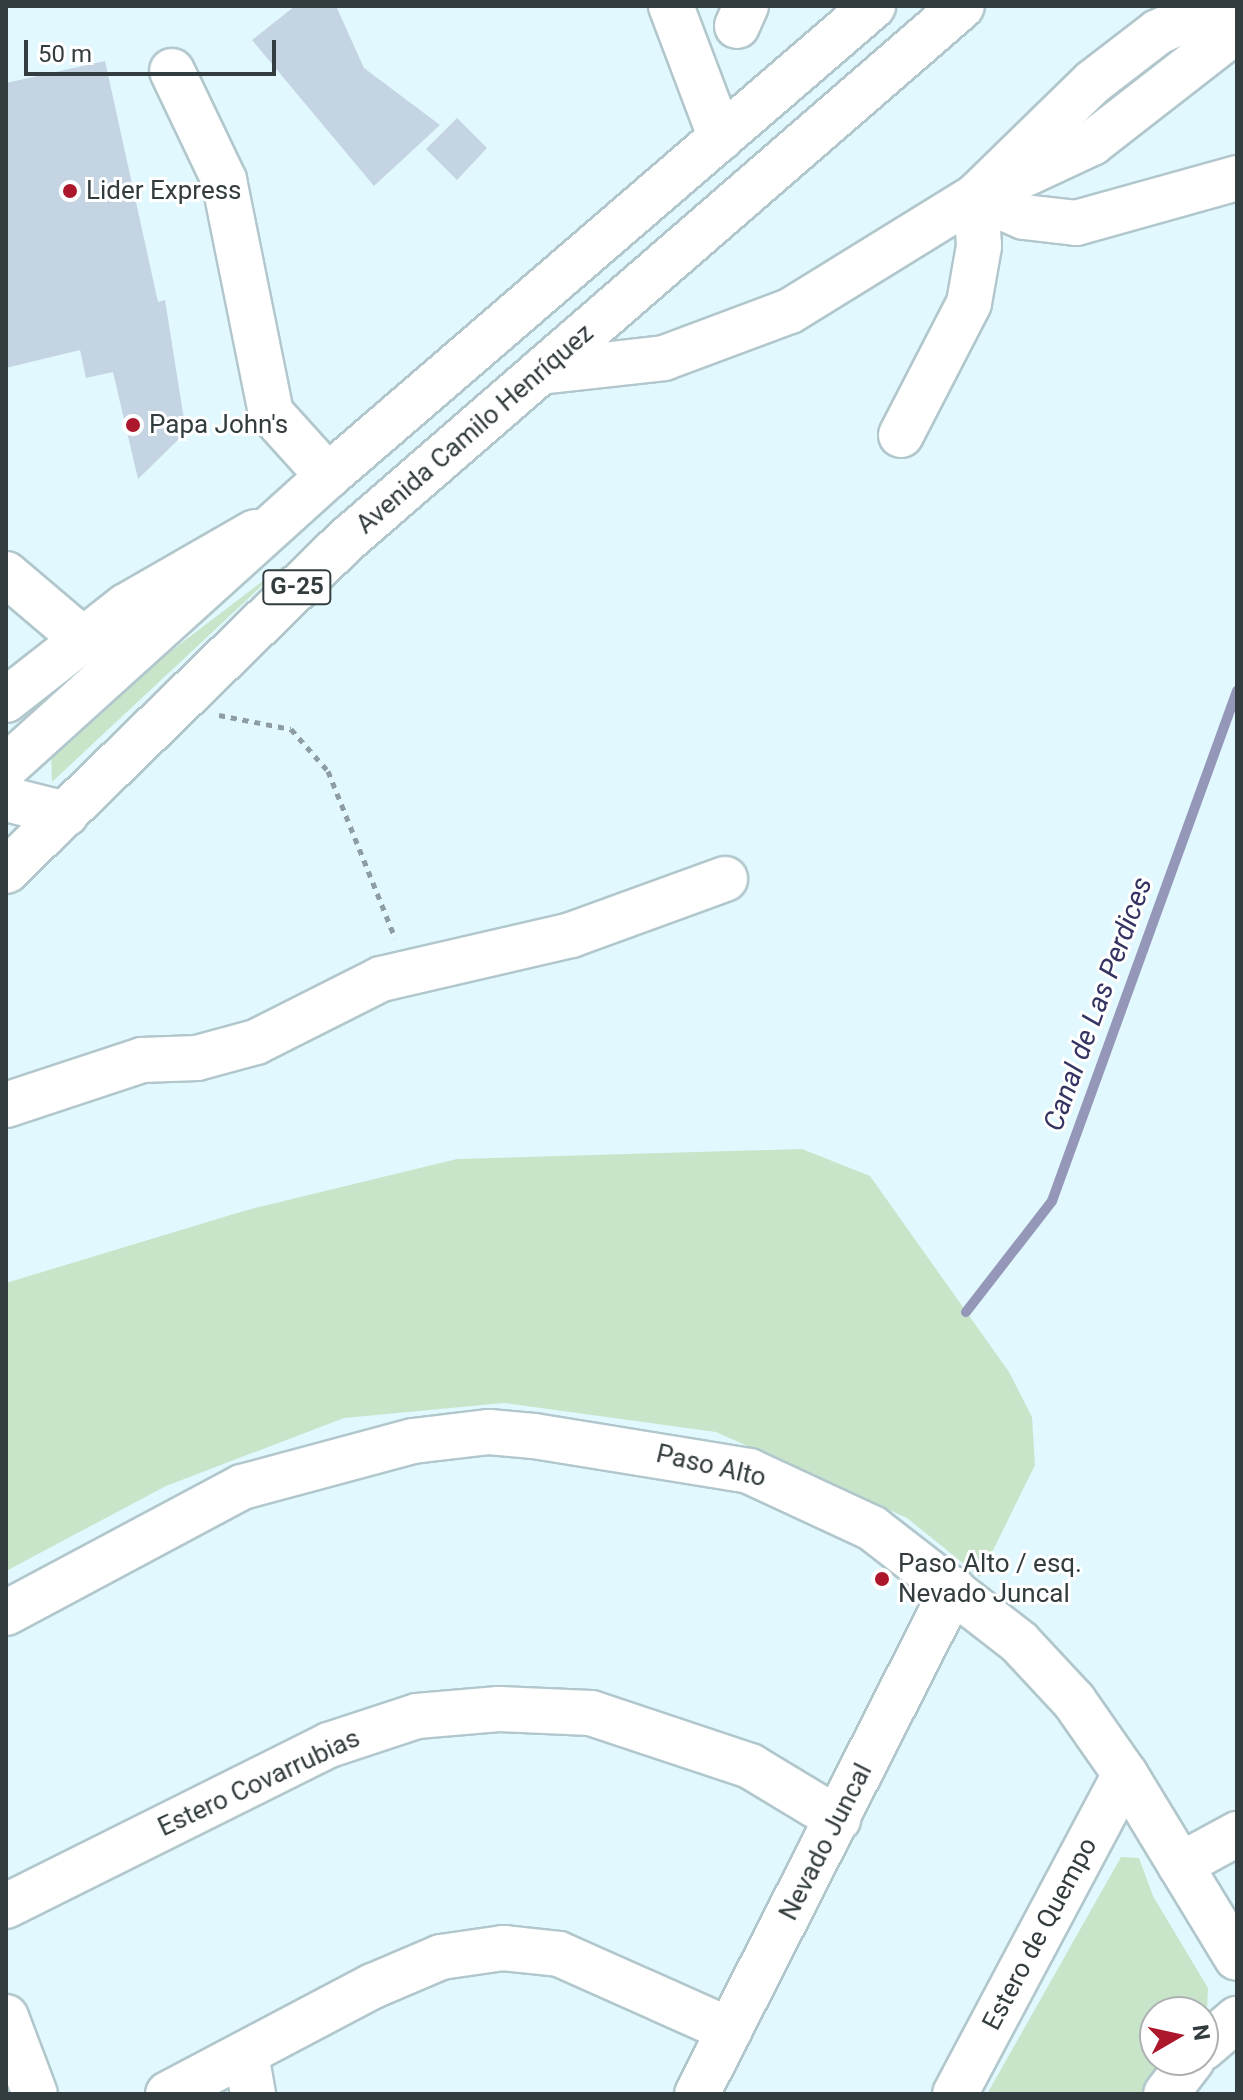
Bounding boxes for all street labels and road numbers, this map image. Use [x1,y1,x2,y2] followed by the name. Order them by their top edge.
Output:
[350,318,600,540] street label: Avenida Camilo Henríquez
[261,567,333,607] road number: G-25
[653,1438,769,1494] street label: Paso Alto
[153,1723,365,1843] street label: Estero Covarrubias
[773,1758,879,1926] street label: Nevado Juncal
[976,1832,1104,2036] street label: Estero de Quempo

